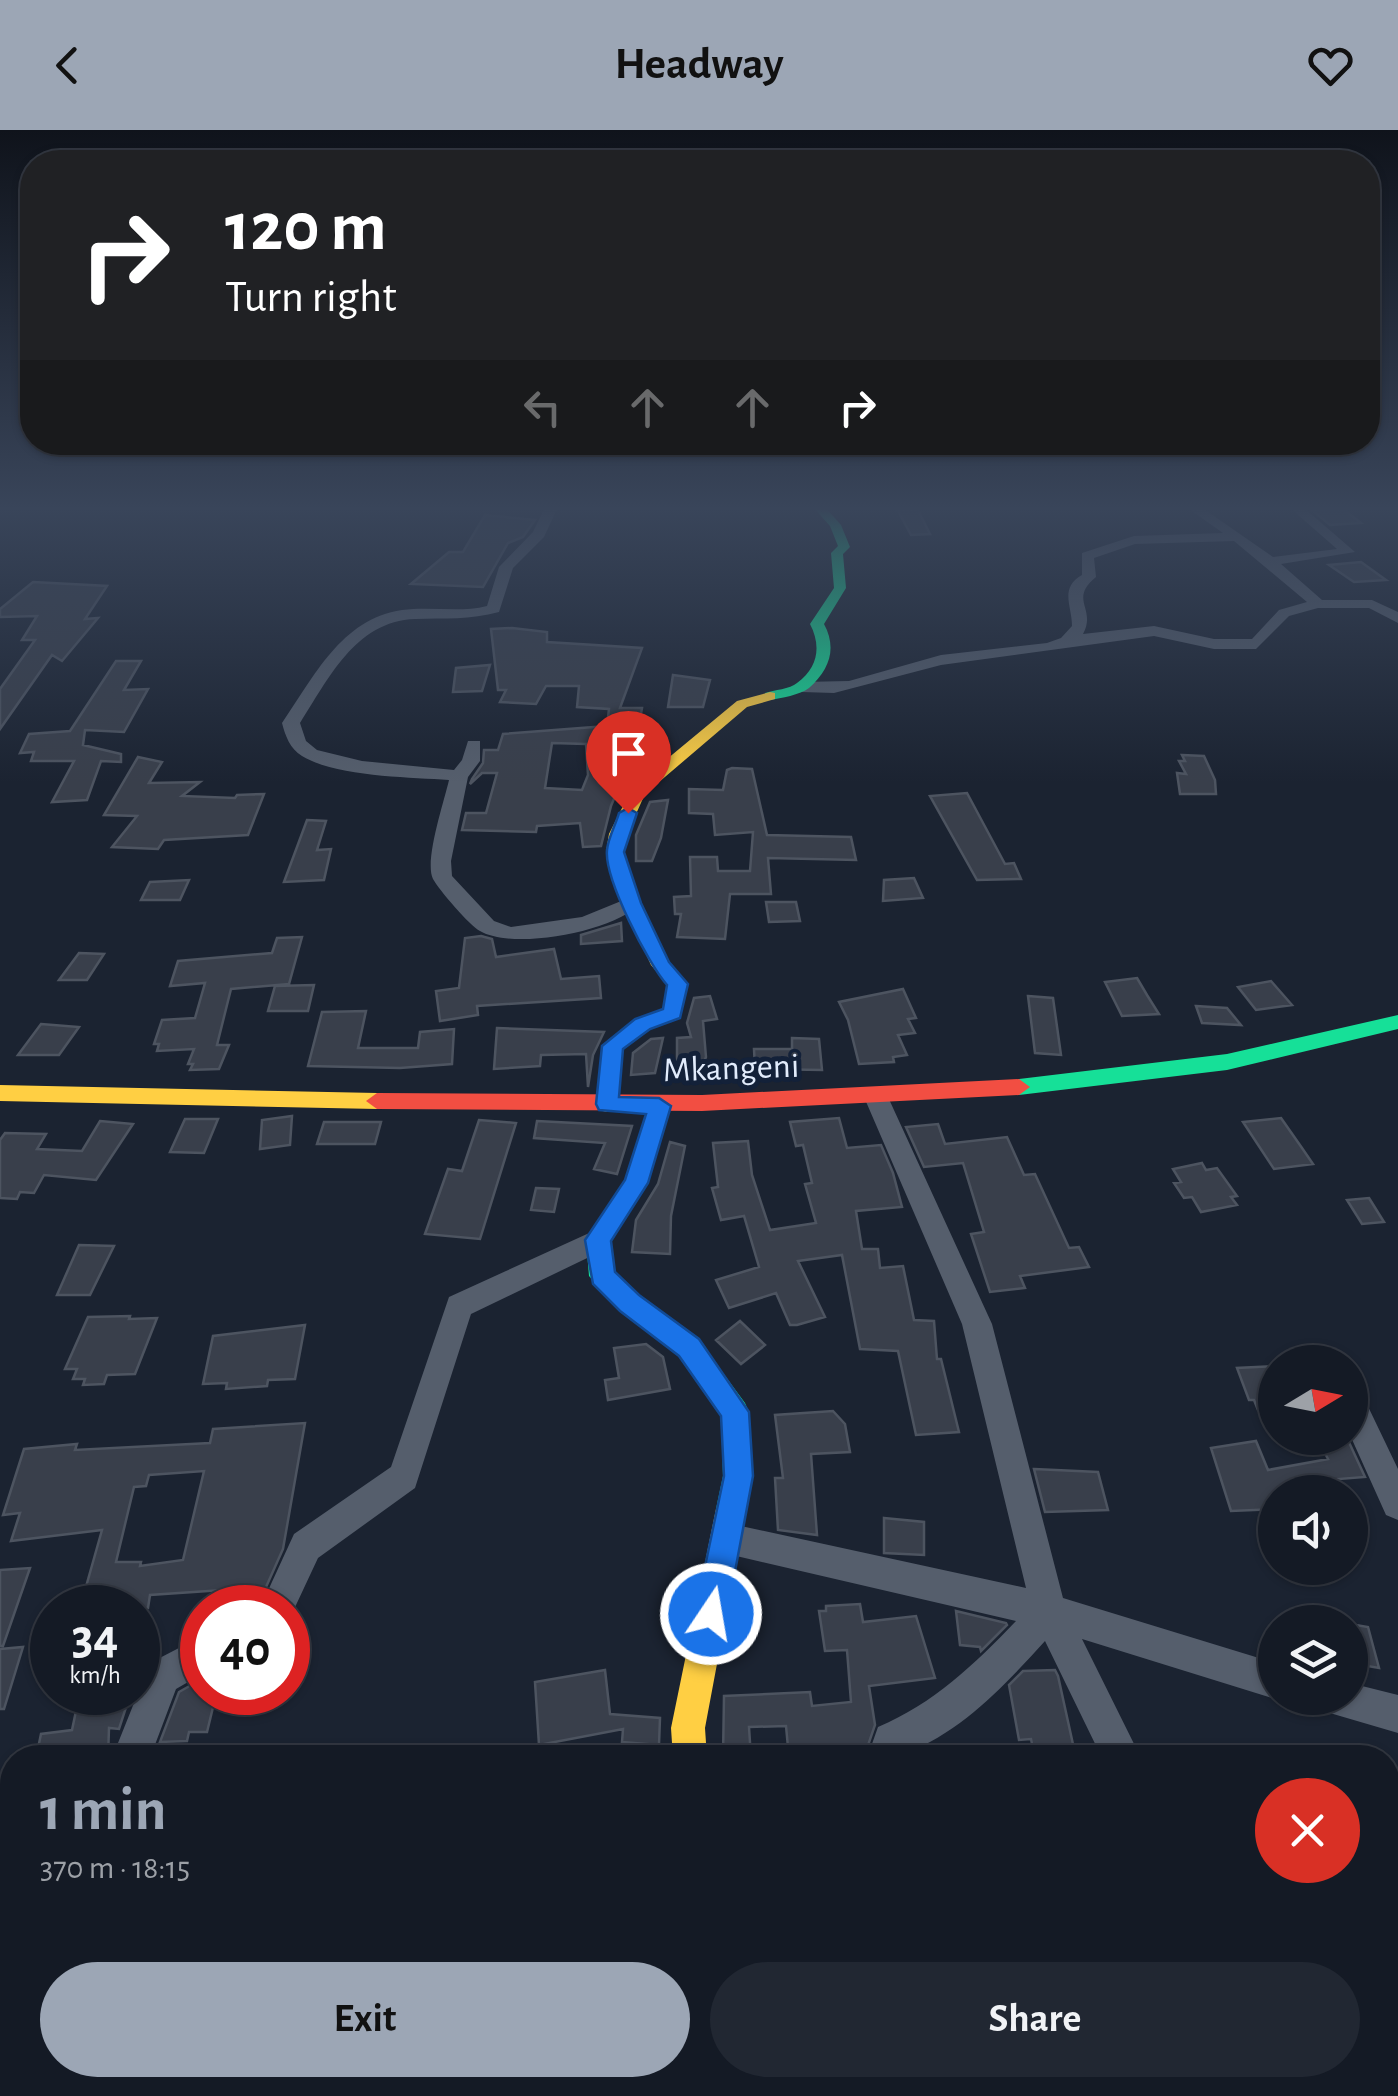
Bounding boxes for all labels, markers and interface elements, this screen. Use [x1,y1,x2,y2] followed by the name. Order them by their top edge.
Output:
[40,38,95,93] icon: back
[1303,38,1358,93] icon: heart
[614,42,784,87] text: Headway
[60,190,190,320] icon: right
[225,193,387,263] text: 120 m
[225,275,397,320] text: Turn right
[515,380,570,435] icon: left
[620,380,675,435] icon: ahead
[725,380,780,435] icon: ahead
[830,380,885,435] icon: right
[586,711,671,814] pin
[601,726,656,781] icon: arrive
[662,1049,800,1088] street label: Mkangeni
[1258,1345,1368,1455] north arrow
[1258,1345,1368,1715] map controls
[1258,1475,1368,1585] button: sound
[659,1562,763,1666] position arrow
[180,1585,310,1715] speed limit sign: 40
[1258,1605,1368,1715] button: layers
[72,1613,118,1663] text: 34
[69,1663,121,1688] text: km/h
[1255,1778,1360,1883] button: close
[40,1781,166,1841] text: 1 min
[40,1852,190,1884] text: 370 m · 18:15
[40,1962,690,2077] button: Exit
[710,1962,1360,2077] button: Share

